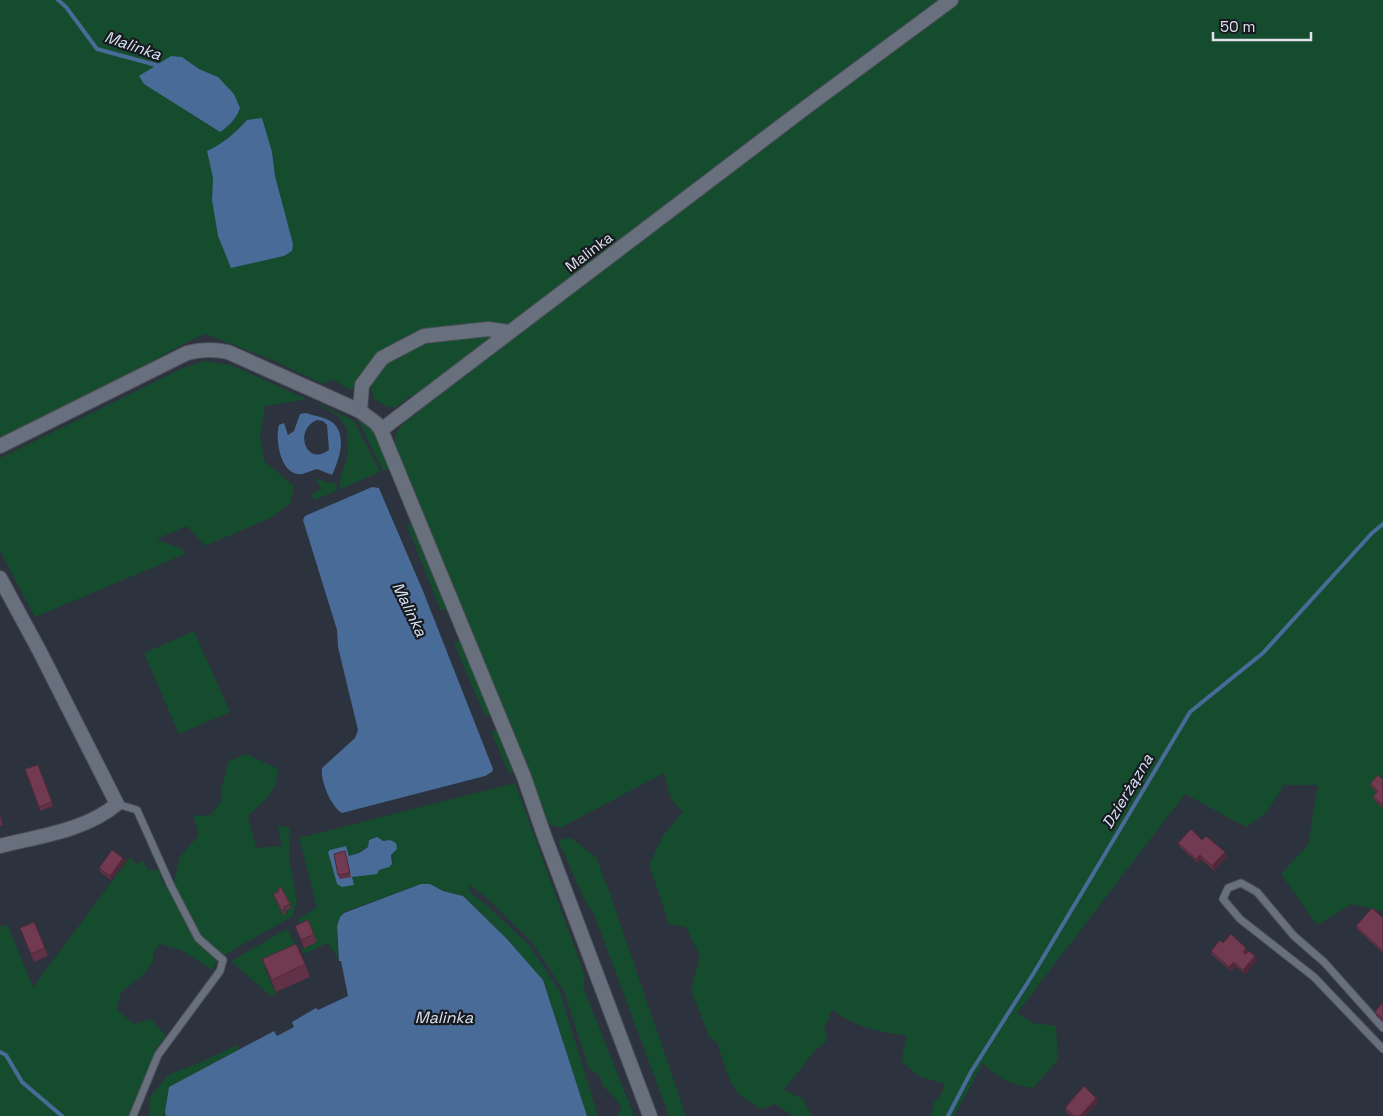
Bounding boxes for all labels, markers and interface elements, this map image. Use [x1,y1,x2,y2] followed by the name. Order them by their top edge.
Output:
[1213,10,1310,42] scale bar
[1220,17,1255,36] text: 50 m
[102,26,165,65] water label: Malinka
[561,227,617,276] street label: Malinka
[387,578,432,641] water label: Malinka
[1097,750,1158,832] water label: Dzierżązna
[415,1007,474,1028] water label: Malinka

